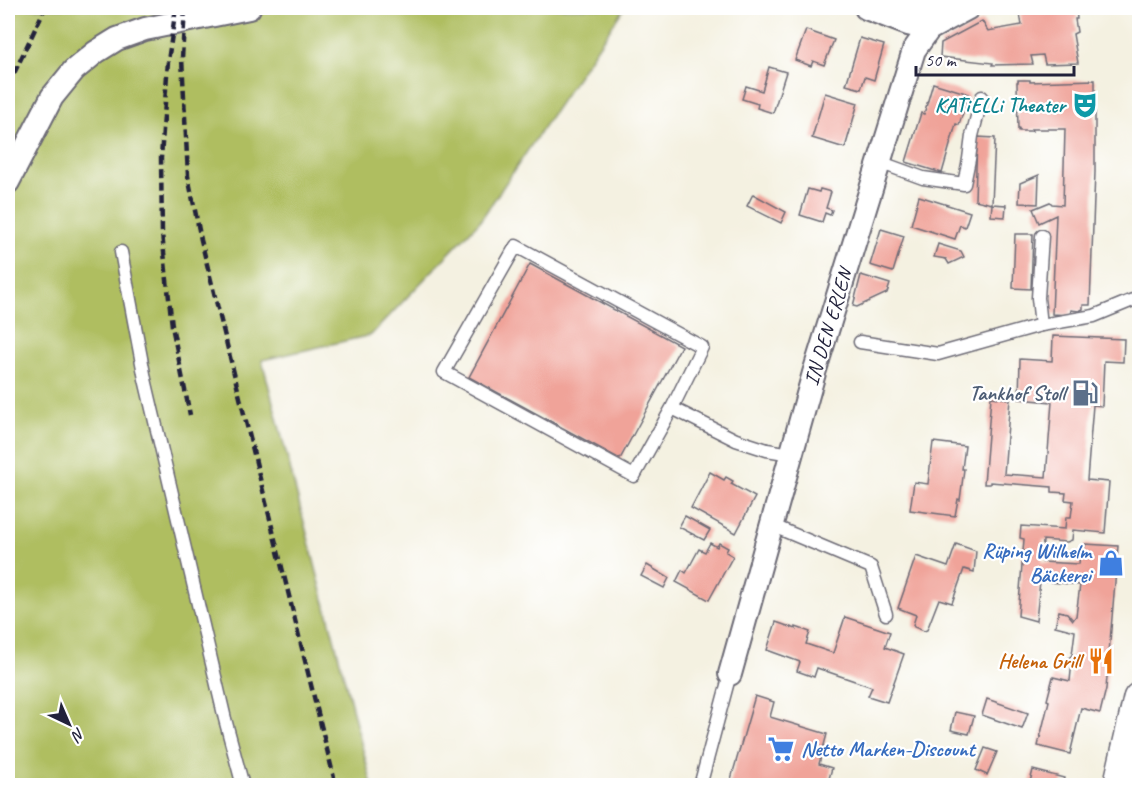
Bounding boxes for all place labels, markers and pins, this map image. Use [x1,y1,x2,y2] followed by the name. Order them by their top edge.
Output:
[1070,90,1100,120] theatre icon: KATiELLi Theater
[935,92,1067,118] place label: KATiELLi Theater
[1070,378,1100,408] fuel station icon: Tankhof Stoll
[969,380,1069,406] place label: Tankhof Stoll
[982,538,1094,588] place label: Rüping Wilhelm Bäckerei
[1096,548,1126,578] shop icon: Rüping Wilhelm Bäckerei
[1086,646,1116,676] restaurant icon: Helena Grill
[998,648,1085,674] place label: Helena Grill
[766,734,796,764] supermarket icon: Netto Marken-Discount
[801,736,977,762] place label: Netto Marken-Discount

